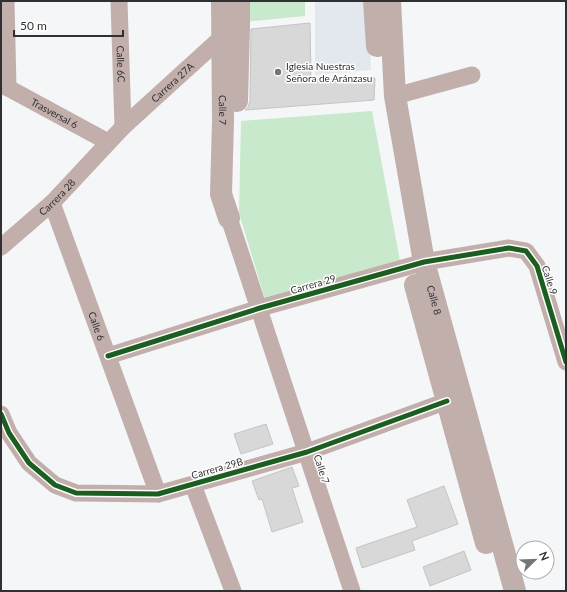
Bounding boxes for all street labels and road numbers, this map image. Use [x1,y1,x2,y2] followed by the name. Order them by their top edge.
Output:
[114,45,128,83] street label: Calle 6C
[148,60,196,105] street label: Carrera 27A
[29,95,80,131] street label: Trasversal 6
[217,95,229,125] street label: Calle 7
[36,176,78,218] street label: Carrera 28
[540,264,560,296] street label: Calle 9
[289,272,337,296] street label: Carrera 29
[425,284,444,316] street label: Calle 8
[86,310,108,342] street label: Calle 6
[312,453,332,485] street label: Calle 7
[190,455,244,481] street label: Carrera 29B

